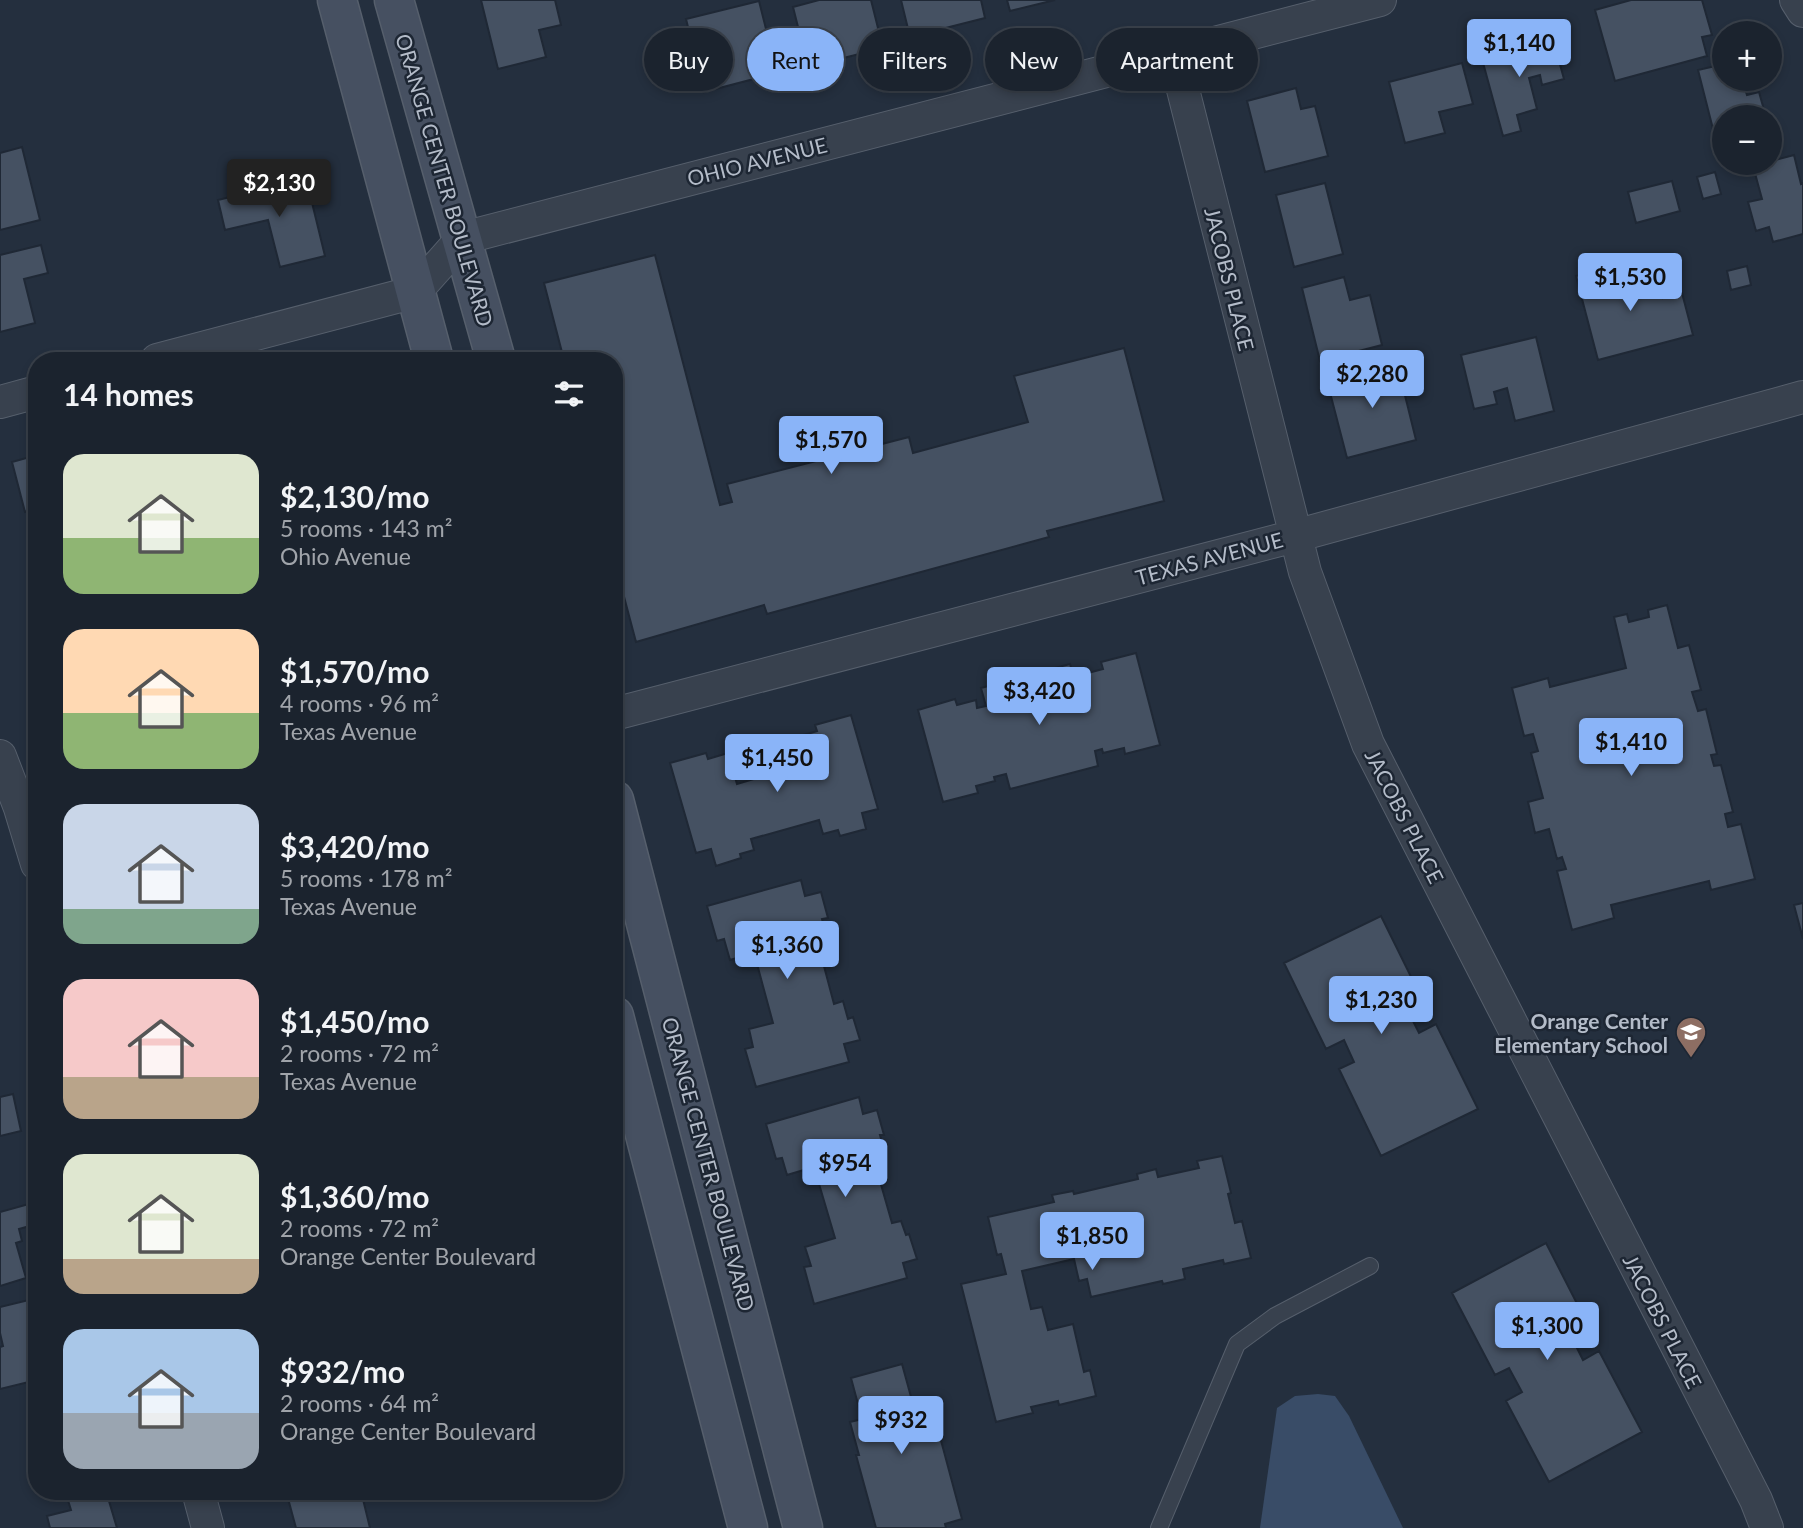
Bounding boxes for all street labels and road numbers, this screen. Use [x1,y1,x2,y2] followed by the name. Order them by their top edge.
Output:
[391,31,499,329] street label: ORANGE CENTER BOULEVARD
[684,132,830,190] street label: OHIO AVENUE
[1200,205,1260,353] street label: JACOBS PLACE
[1133,526,1285,590] street label: TEXAS AVENUE
[1361,745,1449,887] street label: JACOBS PLACE
[658,1014,760,1314] street label: ORANGE CENTER BOULEVARD
[1619,1250,1707,1392] street label: JACOBS PLACE

